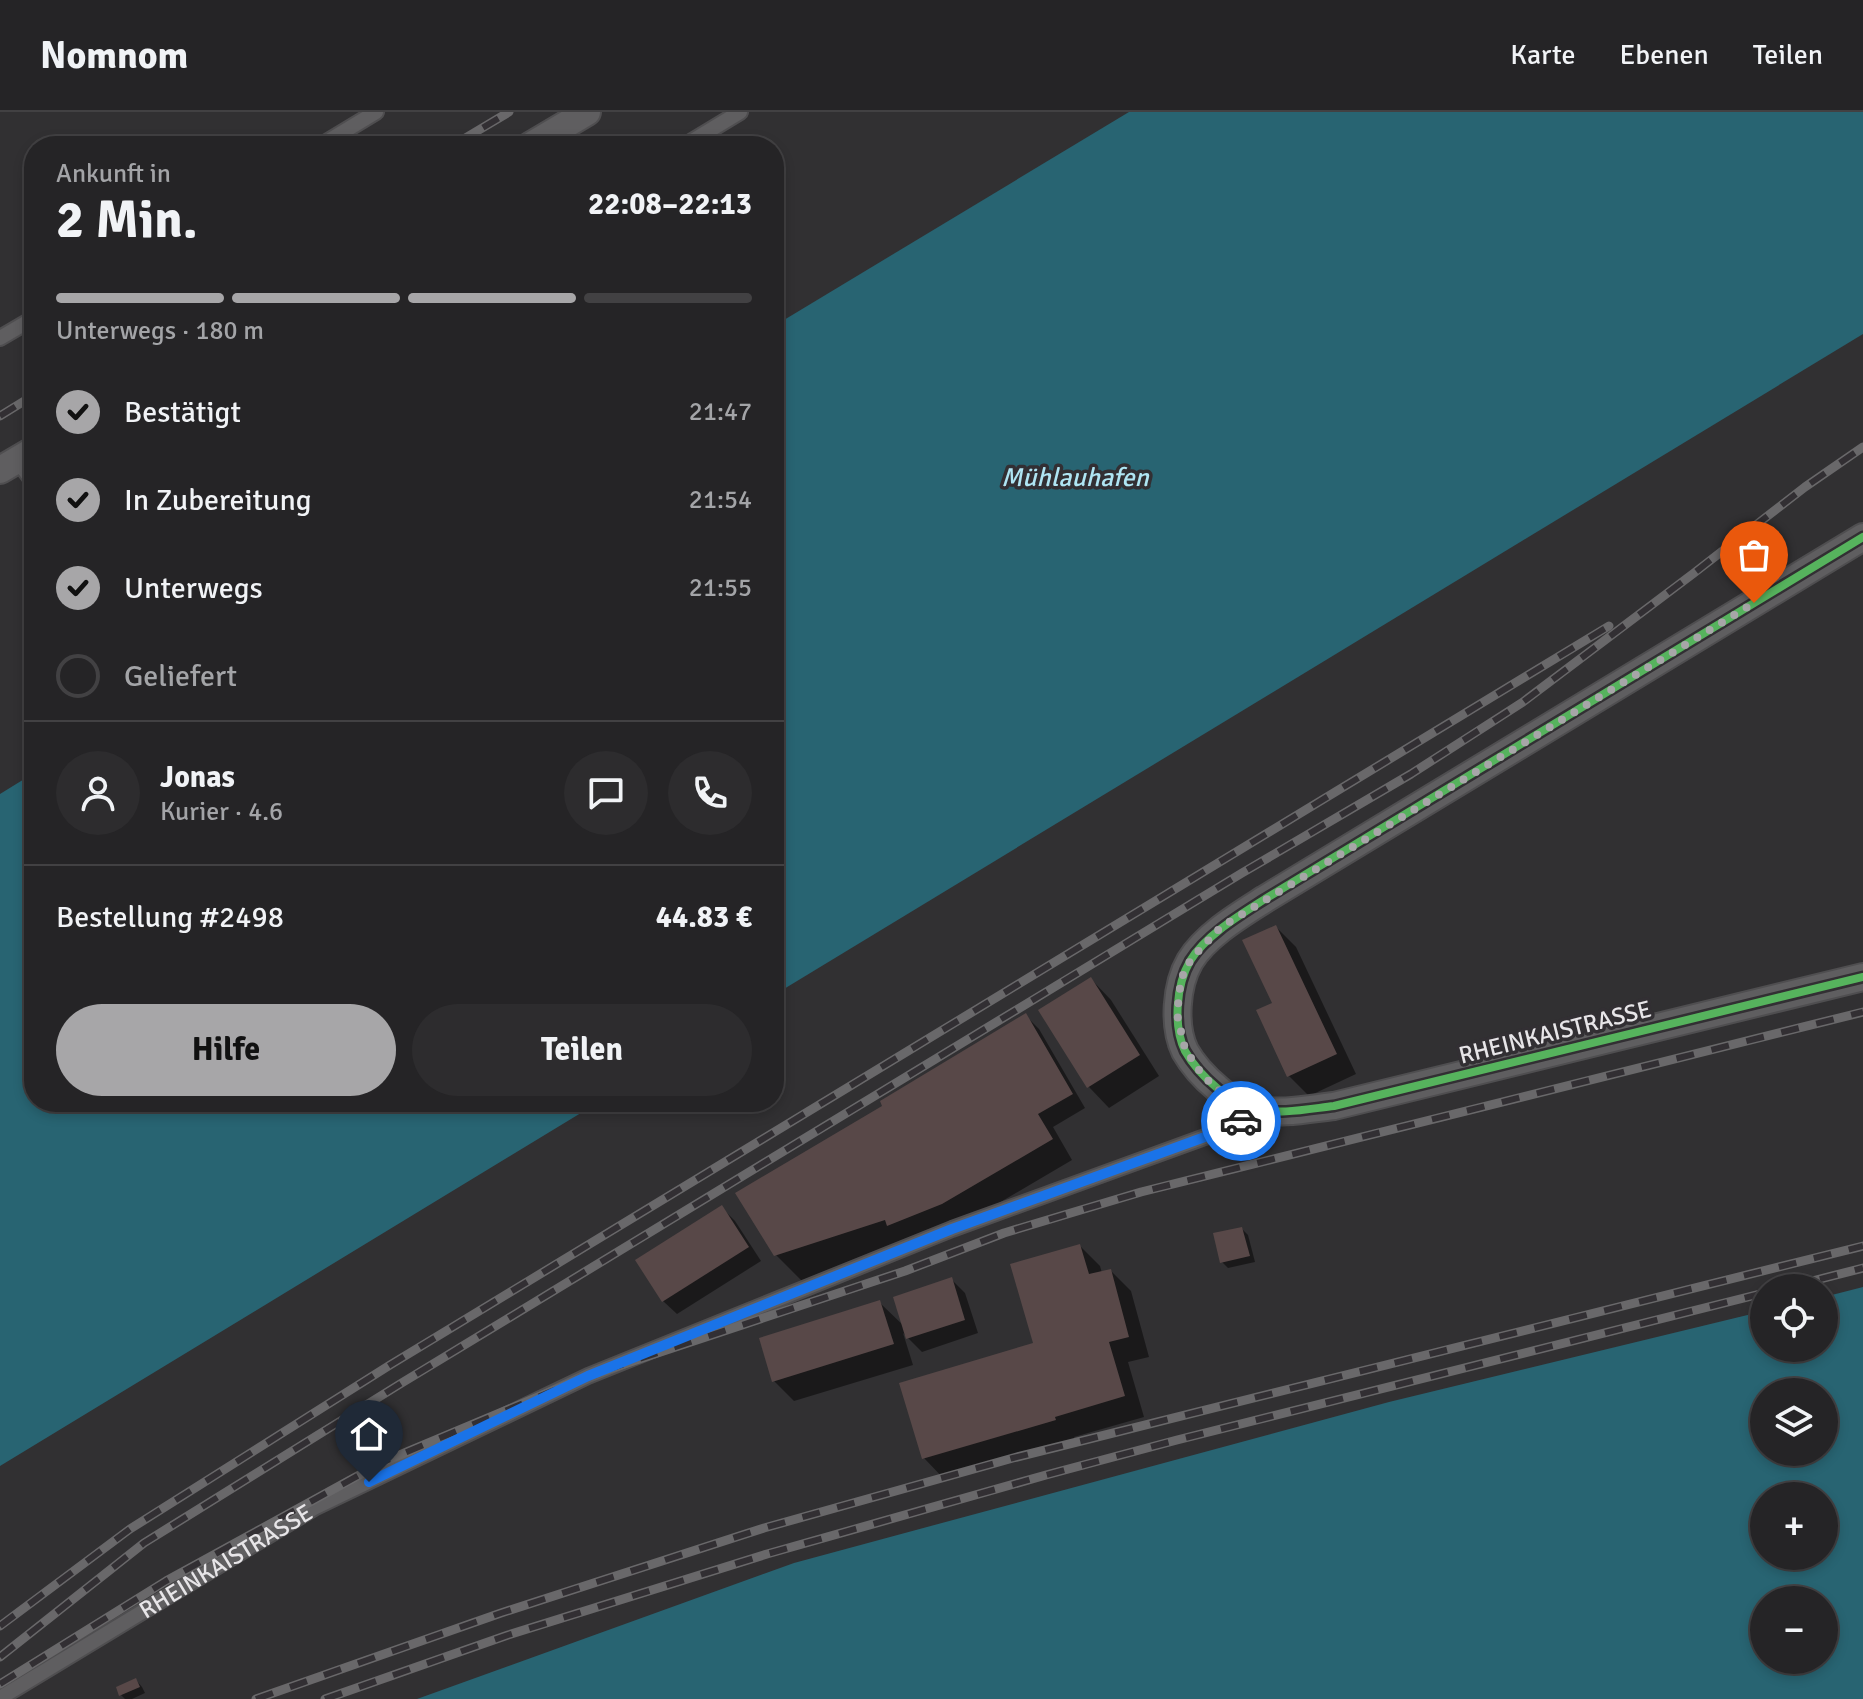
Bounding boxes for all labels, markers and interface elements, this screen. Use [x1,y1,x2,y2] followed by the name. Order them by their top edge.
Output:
[40,32,188,79] text: Nomnom
[1510,38,1576,72] text: Karte
[1620,38,1709,72] text: Ebenen
[1753,38,1823,72] text: Teilen
[56,158,171,190] text: Ankunft in
[588,186,752,223] text: 22:08–22:13
[56,188,198,252] text: 2 Min.
[56,315,264,347] text: Unterwegs · 180 m
[56,390,100,434] icon: check
[124,394,241,431] text: Bestätigt
[689,396,752,428] text: 21:47
[1001,462,1150,494] water label: Mühlauhafen
[56,478,100,522] icon: check
[124,482,312,519] text: In Zubereitung
[689,484,752,516] text: 21:54
[1720,521,1788,603] pin
[1732,533,1776,577] icon: bag
[56,566,100,610] icon: check
[124,570,263,607] text: Unterwegs
[689,572,752,604] text: 21:55
[124,658,237,695] text: Geliefert
[56,751,140,835] button: person
[564,751,648,835] button: chat
[668,751,752,835] button: phone
[160,759,235,796] text: Jonas
[160,796,283,828] text: Kurier · 4.6
[56,899,284,936] text: Bestellung #2498
[656,899,752,936] text: 44.83 €
[1456,994,1654,1070] street label: RHEINKAISTRASSE
[56,1004,396,1096] button: Hilfe
[412,1004,752,1096] button: Teilen
[1201,1081,1281,1161] courier
[1219,1099,1263,1143] icon: car
[1750,1274,1838,1674] map controls
[1750,1274,1838,1362] button: locate
[1750,1378,1838,1466] button: layers
[335,1400,403,1482] pin
[347,1412,391,1456] icon: home
[1750,1482,1838,1570] button: +
[134,1497,318,1625] street label: RHEINKAISTRASSE
[1750,1586,1838,1674] button: −

